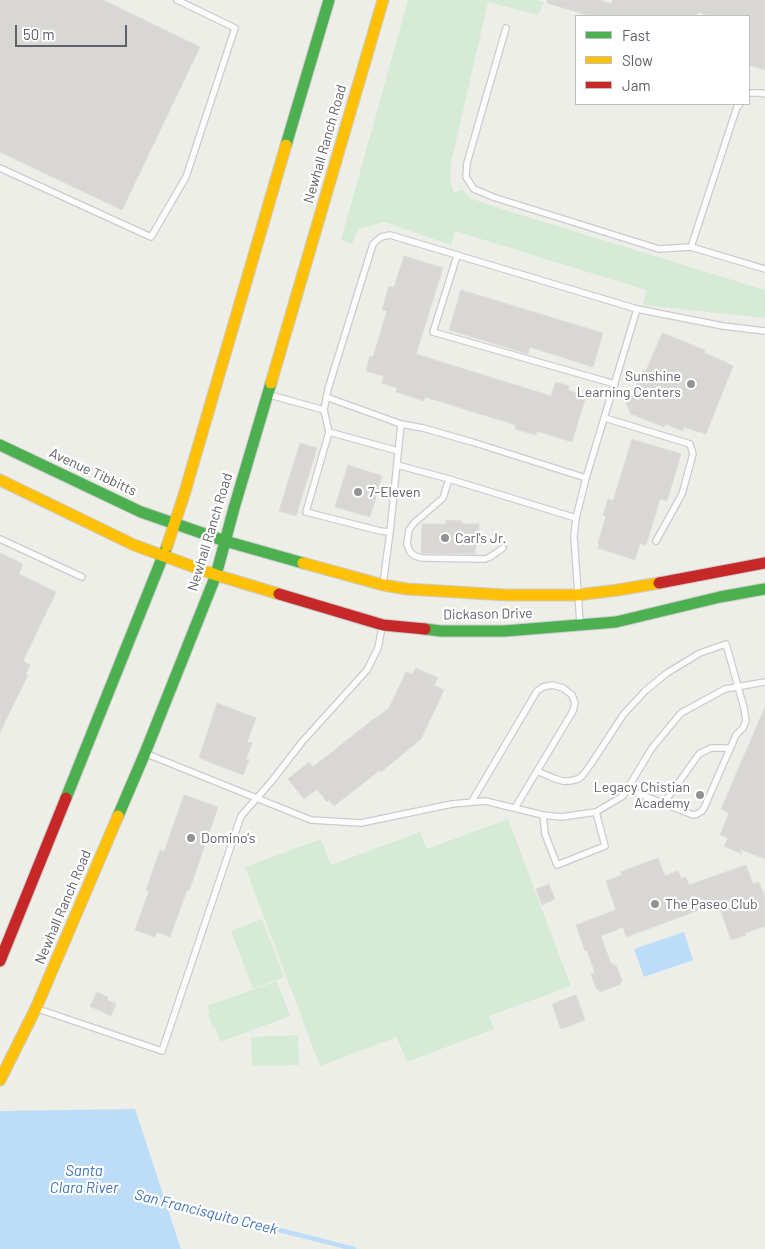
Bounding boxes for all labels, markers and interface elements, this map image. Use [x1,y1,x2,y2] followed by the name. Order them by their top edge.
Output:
[18,15,130,47] scale bar
[575,15,750,105] legend
[23,25,55,43] text: 50 m
[622,26,650,44] text: Fast
[622,51,653,69] text: Slow
[622,76,651,94] text: Jam
[300,83,350,205] street label: Newhall Ranch Road
[577,368,681,401] place label: Sunshine Learning Centers
[685,378,697,390] marker: Sunshine Learning Centers
[47,444,139,500] street label: Avenue Tibbitts
[184,471,236,593] street label: Newhall Ranch Road
[368,484,421,500] place label: 7-Eleven
[352,486,364,498] marker: 7-Eleven
[455,530,506,546] place label: Carl's Jr.
[439,532,451,544] marker: Carl's Jr.
[443,605,533,623] street label: Dickason Drive
[594,779,690,812] place label: Legacy Chistian Academy
[694,789,706,801] marker: Legacy Chistian Academy
[201,830,256,846] place label: Domino's
[185,832,197,844] marker: Domino's
[31,847,95,967] street label: Newhall Ranch Road
[665,896,758,912] place label: The Paseo Club
[649,898,661,910] marker: The Paseo Club
[50,1162,118,1197] water label: Santa Clara River
[133,1186,279,1238] water label: San Francisquito Creek

